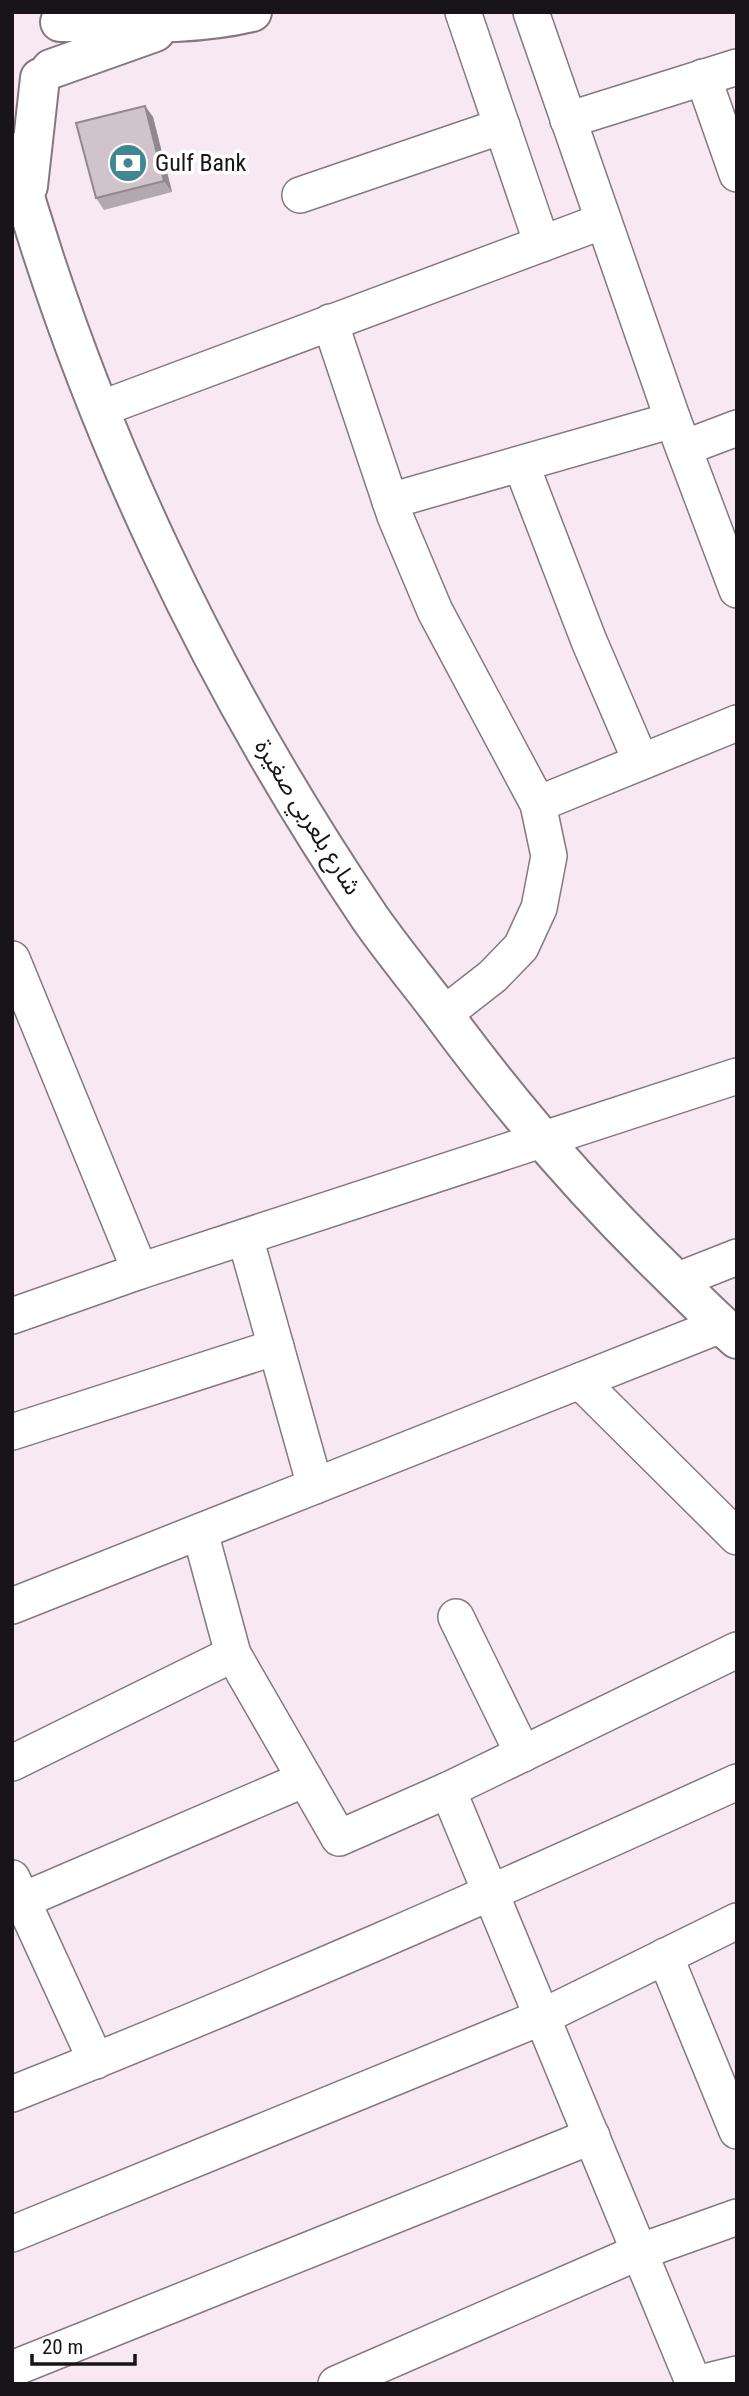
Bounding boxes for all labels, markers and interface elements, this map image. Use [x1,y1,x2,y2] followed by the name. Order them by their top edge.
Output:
[107,142,149,184] bank icon: Gulf Bank
[155,149,247,177] place label: Gulf Bank
[245,734,367,902] street label: شارع بلعربي صغيرة
[32,2322,135,2366] scale bar
[42,2335,83,2359] text: 20 m

